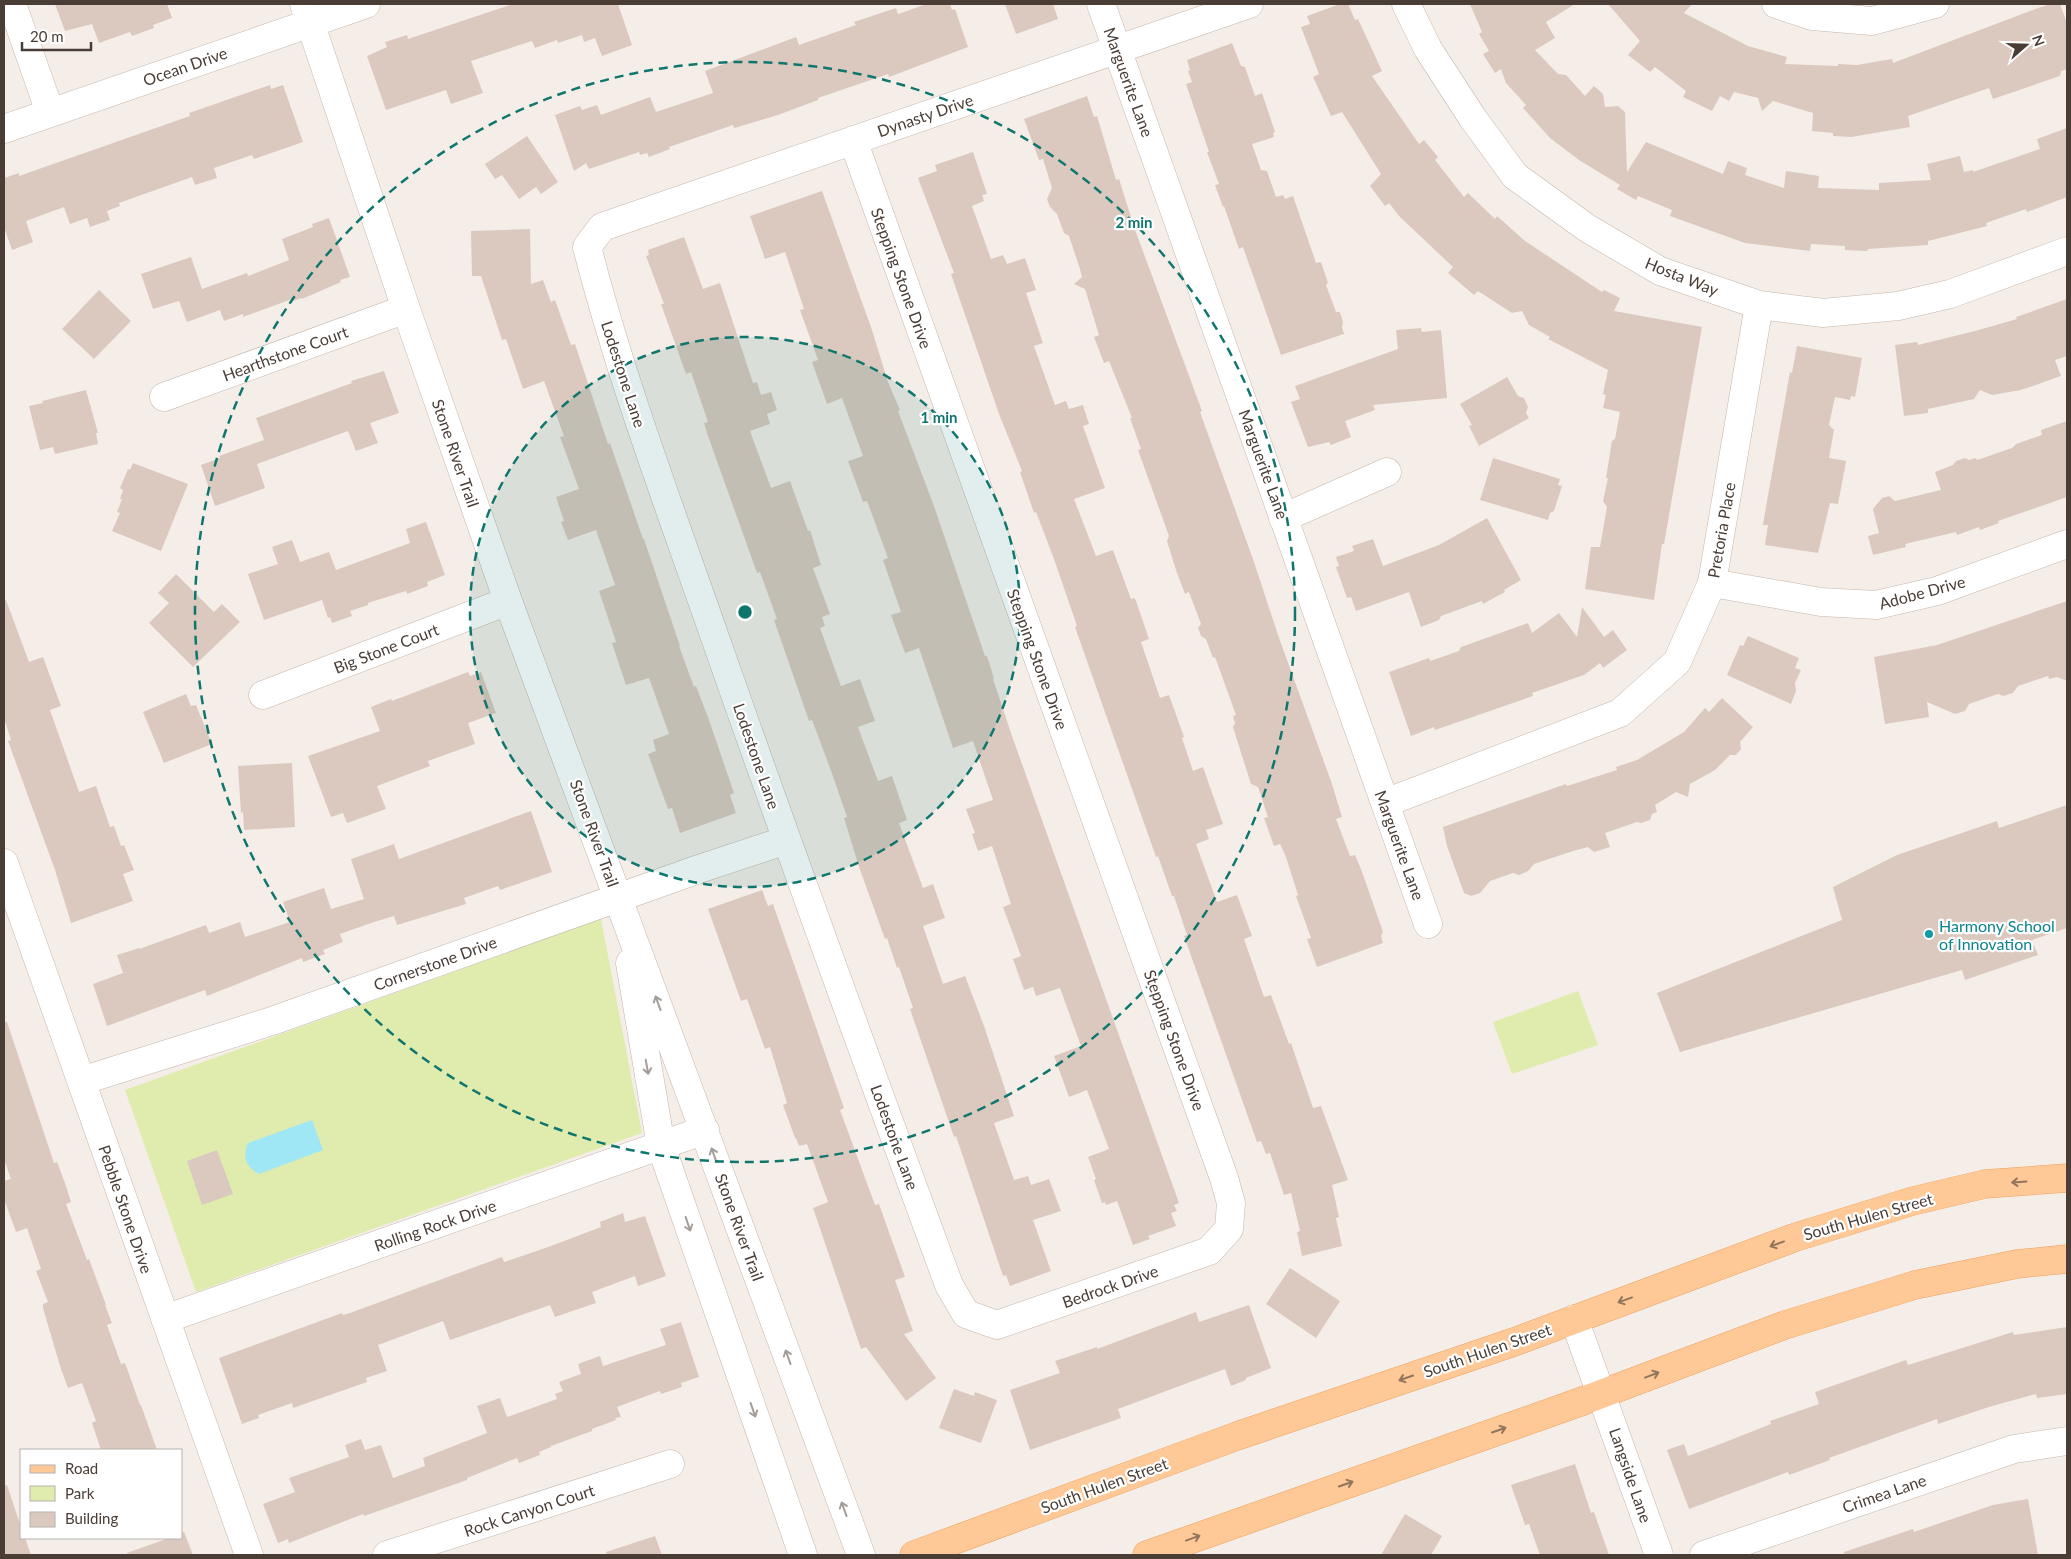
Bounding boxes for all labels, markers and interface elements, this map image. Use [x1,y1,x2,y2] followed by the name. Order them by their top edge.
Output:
[22,20,91,52] scale bar
[2001,20,2051,70] north arrow
[1100,25,1158,139] street label: Marguerite Lane
[30,27,64,45] text: 20 m
[2029,32,2049,48] text: N
[140,43,230,89] street label: Ocean Drive
[875,90,975,140] street label: Dynasty Drive
[868,205,936,351] street label: Stepping Stone Drive
[1115,213,1153,231] text: 2 min
[1643,253,1722,300] street label: Hosta Way
[598,318,650,430] street label: Lodestone Lane
[220,321,351,385] street label: Hearthstone Court
[429,397,483,509] street label: Stone River Trail
[1235,407,1293,521] street label: Marguerite Lane
[920,408,958,426] text: 1 min
[1703,481,1739,579] street label: Pretoria Place
[1877,571,1967,613] street label: Adobe Drive
[1004,586,1072,732] street label: Stepping Stone Drive
[736,603,754,621] centre of rings
[331,619,441,677] street label: Big Stone Court
[730,701,784,811] street label: Lodestone Lane
[567,777,623,889] street label: Stone River Trail
[1371,788,1429,902] street label: Marguerite Lane
[1939,916,2055,953] place label: Harmony School of Innovation
[1923,928,1935,940] marker: Harmony School of Innovation
[371,932,499,994] street label: Cornerstone Drive
[1141,967,1209,1113] street label: Stepping Stone Drive
[653,995,662,1011] one-way arrow
[643,1058,653,1074] one-way arrow
[867,1082,923,1192] street label: Lodestone Lane
[95,1142,157,1276] street label: Pebble Stone Drive
[709,1148,718,1163] one-way arrow
[712,1171,768,1283] street label: Stone River Trail
[2011,1177,2027,1186] one-way arrow
[1801,1188,1935,1244] street label: South Hulen Street
[371,1195,499,1255] street label: Rolling Rock Drive
[684,1215,693,1231] one-way arrow
[1770,1240,1785,1249] one-way arrow
[1060,1261,1160,1311] street label: Bedrock Drive
[1618,1296,1633,1305] one-way arrow
[1421,1319,1554,1381] street label: South Hulen Street
[783,1350,792,1365] one-way arrow
[1644,1370,1659,1379] one-way arrow
[1398,1374,1414,1384] one-way arrow
[749,1402,758,1417] one-way arrow
[1491,1425,1507,1434] one-way arrow
[1606,1425,1656,1525] street label: Langside Lane
[20,1449,182,1539] legend
[1038,1453,1170,1517] street label: South Hulen Street
[65,1459,98,1477] text: Road
[1840,1470,1928,1516] street label: Crimea Lane
[1338,1479,1353,1488] one-way arrow
[461,1480,597,1540] street label: Rock Canyon Court
[65,1484,95,1502] text: Park
[839,1502,848,1518] one-way arrow
[65,1509,118,1527] text: Building
[1185,1533,1200,1542] one-way arrow

